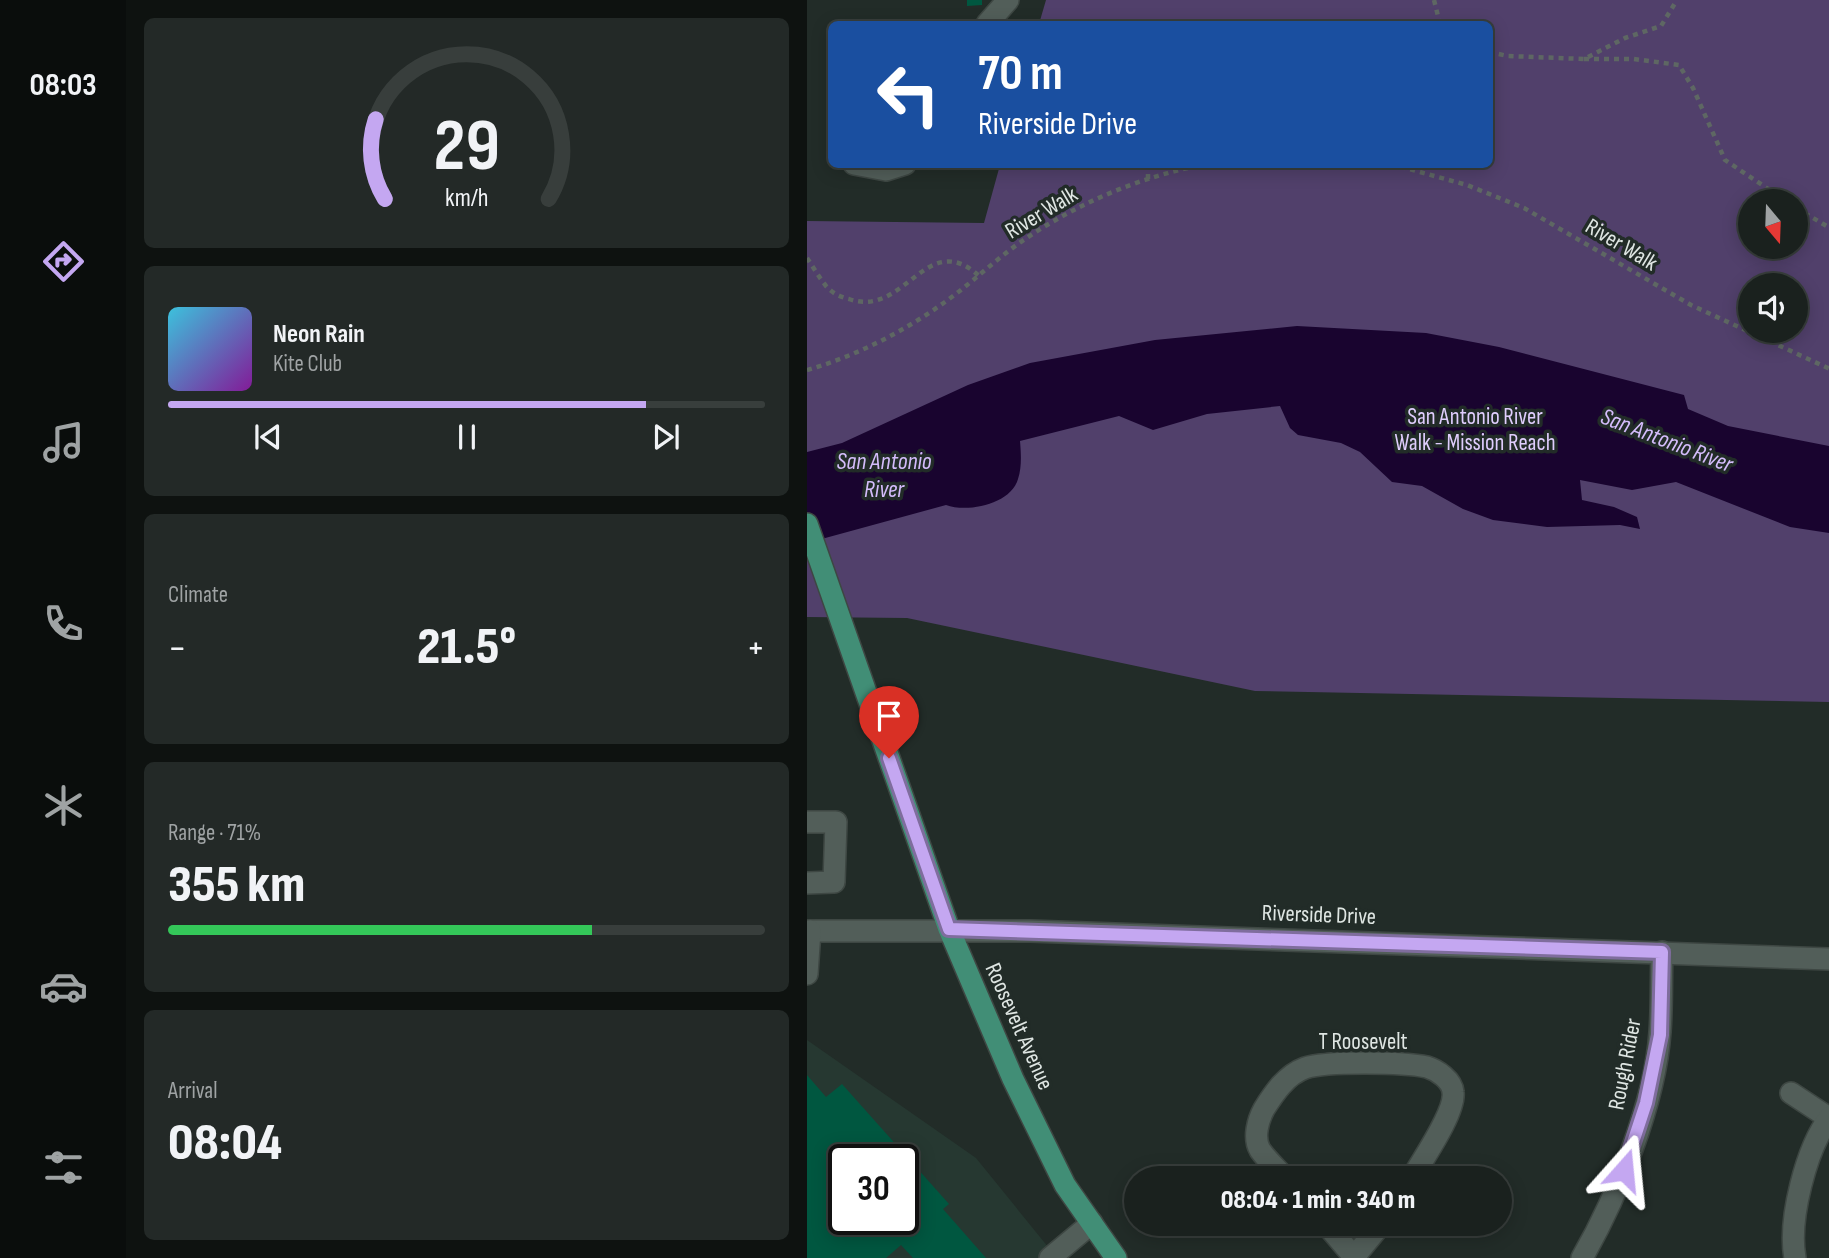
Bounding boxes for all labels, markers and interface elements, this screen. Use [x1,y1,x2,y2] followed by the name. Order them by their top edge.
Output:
[978,45,1063,104] text: 70 m
[863,49,954,140] icon: left
[29,66,97,105] text: 08:03
[433,103,500,191] text: 29
[978,105,1137,144] text: Riverside Drive
[1000,180,1083,245] street label: River Walk
[445,183,488,214] text: km/h
[1738,189,1808,259] north arrow
[1738,189,1808,343] map controls
[1580,212,1663,277] street label: River Walk
[39,237,88,286] icon: directions
[1738,273,1808,343] button: sound
[273,319,365,350] text: Neon Rain
[273,350,342,378] text: Kite Club
[1597,402,1738,479] water label: San Antonio River
[1394,403,1556,457] park label: San Antonio River Walk - Mission Reach
[39,418,88,467] icon: music
[249,418,287,456] icon: previous
[448,418,486,456] icon: pause
[647,418,685,456] icon: next
[836,447,932,504] water label: San Antonio River
[168,581,228,609] text: Climate
[39,599,88,648] icon: phone
[417,616,516,679] text: 21.5°
[168,626,187,671] text: −
[746,626,765,671] text: +
[859,686,919,758] pin
[870,697,908,735] icon: arrive
[39,781,88,830] icon: climate
[168,819,261,847] text: Range · 71%
[168,854,305,917] text: 355 km
[1261,899,1377,931] street label: Riverside Drive
[979,959,1060,1094] street label: Roosevelt Avenue
[39,962,88,1011] icon: car
[1602,1016,1648,1112] street label: Rough Rider
[1318,1028,1408,1056] street label: T Roosevelt
[168,1077,217,1105] text: Arrival
[168,1112,282,1175] text: 08:04
[1587,1133,1661,1207] position arrow
[39,1143,88,1192] icon: filters
[828,1144,919,1235] speed limit sign: 30
[1221,1185,1415,1216] text: 08:04 · 1 min · 340 m

